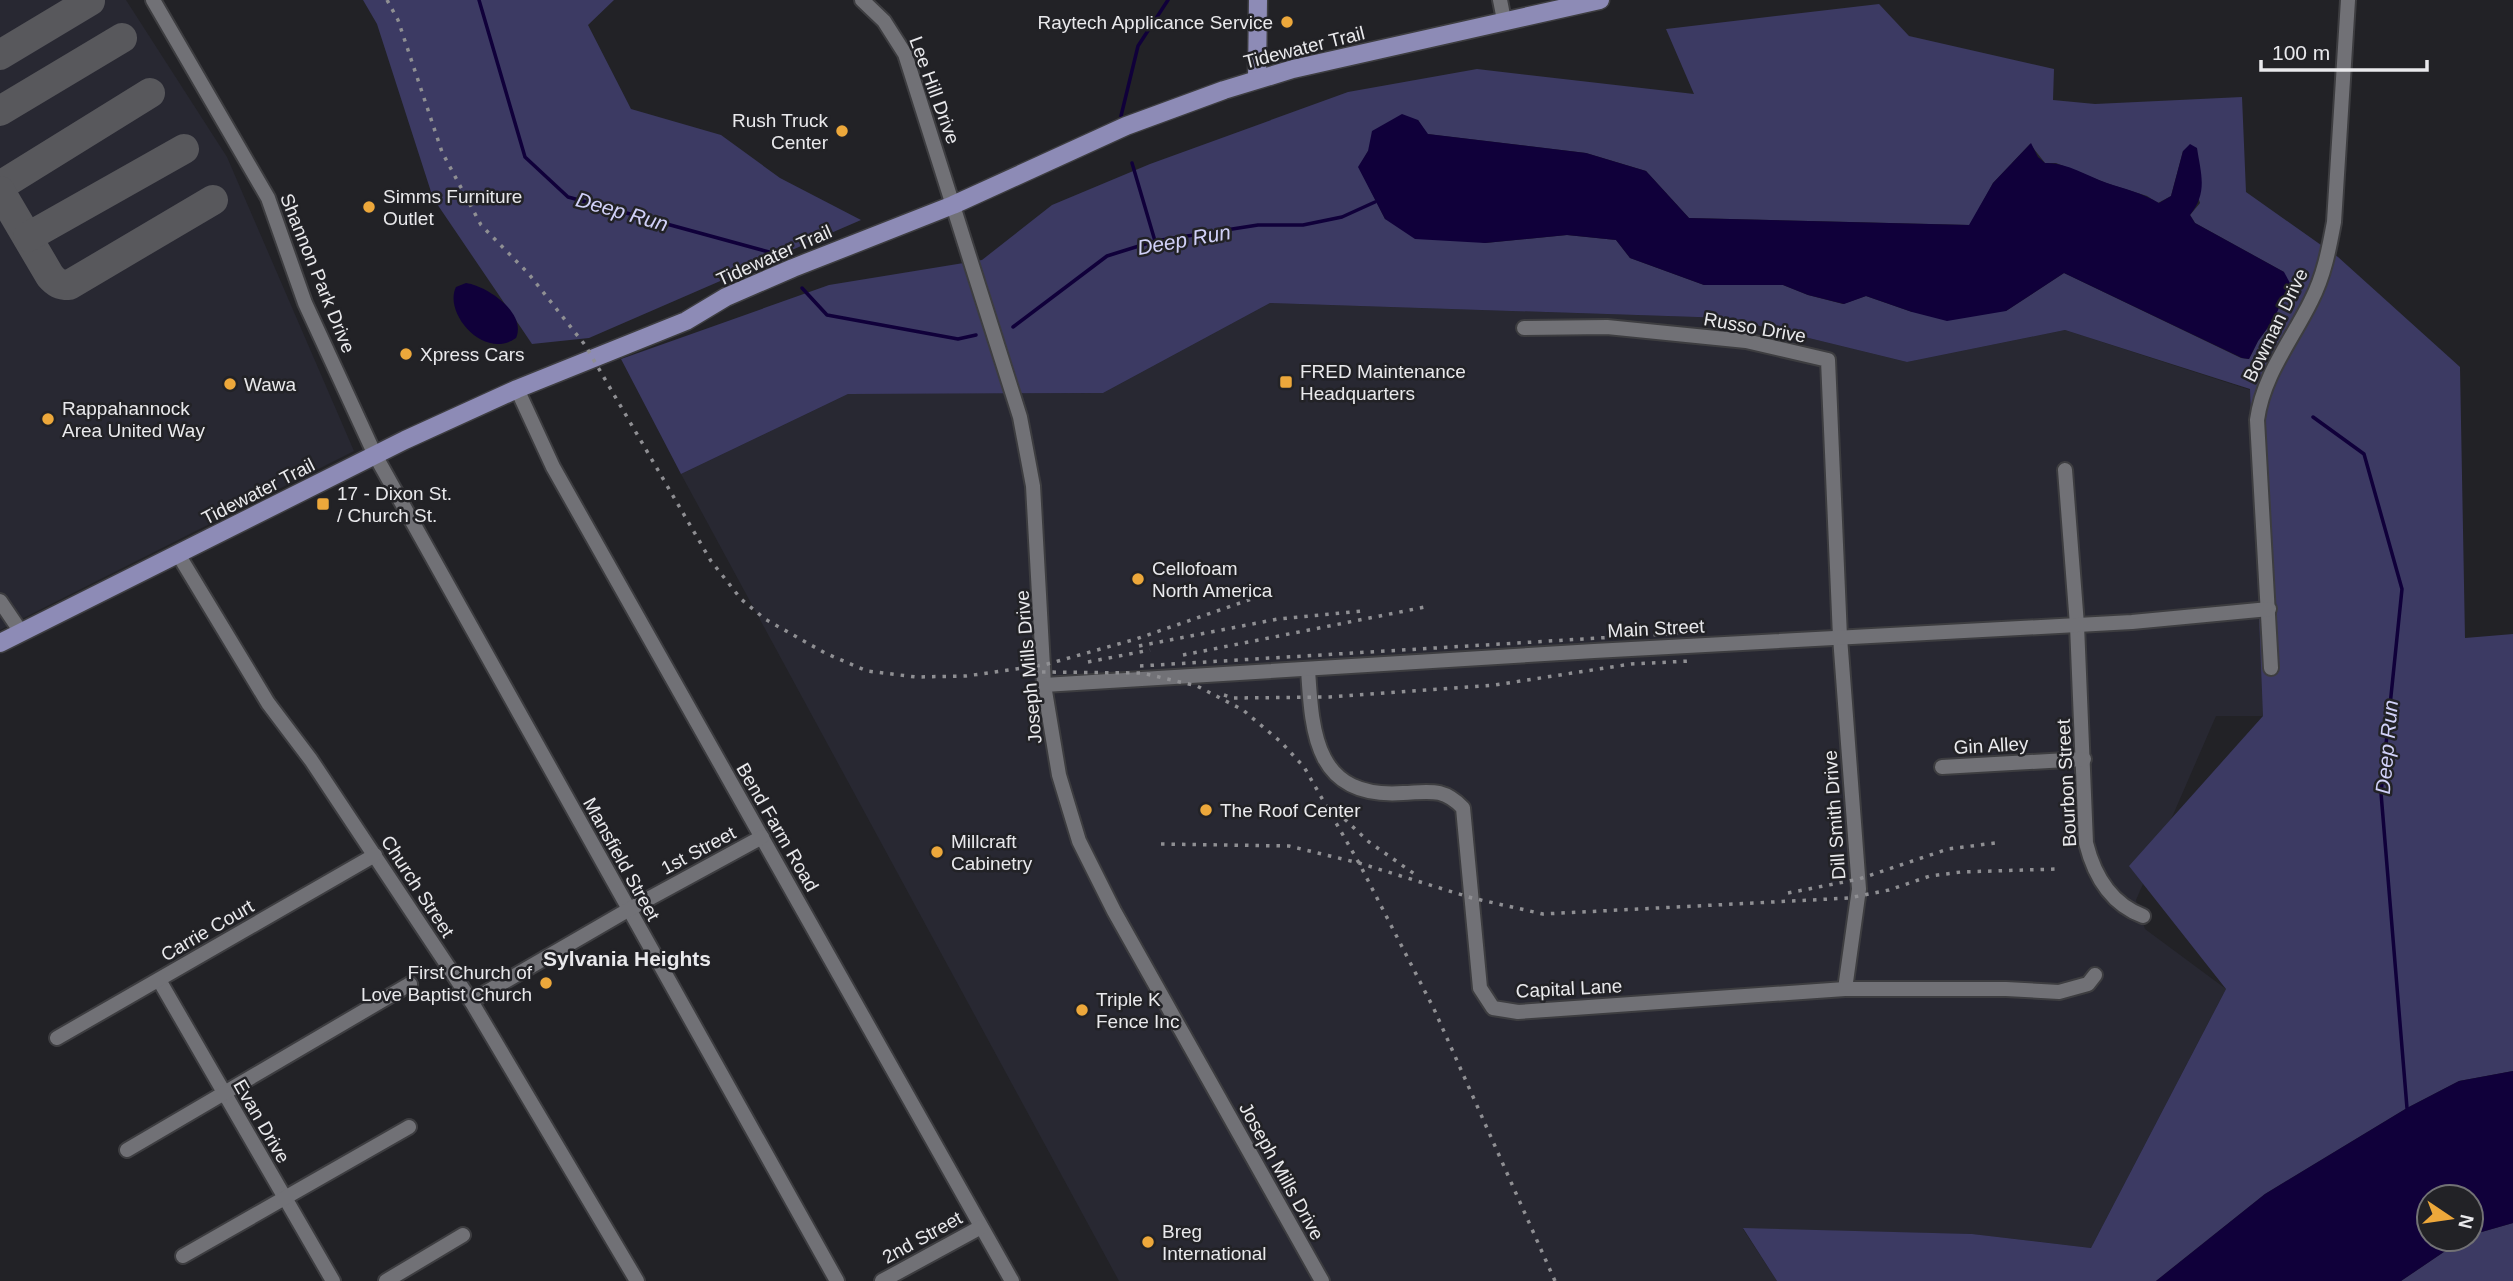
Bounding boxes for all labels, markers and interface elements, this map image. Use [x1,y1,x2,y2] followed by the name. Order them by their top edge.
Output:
[1037,12,1273,33] place label: Raytech Applicance Service
[1279,14,1295,30] marker: Raytech Applicance Service
[1241,22,1367,73] street label: Tidewater Trail
[2261,28,2427,72] scale bar
[905,33,964,147] street label: Lee Hill Drive
[2272,41,2330,64] text: 100 m
[732,110,829,153] place label: Rush Truck Center
[834,123,850,139] marker: Rush Truck Center
[383,186,522,229] place label: Simms Furniture Outlet
[574,187,671,236] water label: Deep Run
[276,190,359,356] street label: Shannon Park Drive
[361,199,377,215] marker: Simms Furniture Outlet
[1135,220,1232,259] water label: Deep Run
[713,221,835,290] street label: Tidewater Trail
[2239,265,2312,385] street label: Bowman Drive
[1702,308,1808,347] street label: Russo Drive
[420,344,525,365] place label: Xpress Cars
[398,346,414,362] marker: Xpress Cars
[1300,361,1466,404] place label: FRED Maintenance Headquarters
[244,374,297,395] place label: Wawa
[1278,374,1294,390] marker: FRED Maintenance Headquarters
[222,376,238,392] marker: Wawa
[62,398,205,441] place label: Rappahannock Area United Way
[40,411,56,427] marker: Rappahannock Area United Way
[198,454,318,529] street label: Tidewater Trail
[337,483,452,526] place label: 17 - Dixon St. / Church St.
[315,496,331,512] marker: 17 - Dixon St. / Church St.
[1152,558,1273,601] place label: Cellofoam North America
[1130,571,1146,587] marker: Cellofoam North America
[1011,589,1046,745] street label: Joseph Mills Drive
[1607,615,1706,642] street label: Main Street
[2371,699,2402,795] water label: Deep Run
[2053,718,2080,847] street label: Bourbon Street
[1953,733,2030,758] street label: Gin Alley
[1819,749,1850,880] street label: Dill Smith Drive
[732,759,823,895] street label: Bend Farm Road
[579,794,664,925] street label: Mansfield Street
[1220,800,1361,821] place label: The Roof Center
[1198,802,1214,818] marker: The Roof Center
[657,822,740,879] street label: 1st Street
[377,831,459,942] street label: Church Street
[951,831,1033,874] place label: Millcraft Cabinetry
[929,844,945,860] marker: Millcraft Cabinetry
[157,895,258,965] street label: Carrie Court
[543,947,711,970] district label: Sylvania Heights
[361,962,533,1005] place label: First Church of Love Baptist Church
[538,975,554,991] marker: First Church of Love Baptist Church
[1515,975,1623,1002] street label: Capital Lane
[1096,989,1179,1032] place label: Triple K Fence Inc
[1074,1002,1090,1018] marker: Triple K Fence Inc
[229,1076,294,1167] street label: Evan Drive
[1235,1099,1328,1244] street label: Joseph Mills Drive
[2415,1183,2485,1253] north arrow
[879,1207,966,1268] street label: 2nd Street
[2454,1213,2478,1231] text: N
[1162,1221,1267,1264] place label: Breg International
[1140,1234,1156,1250] marker: Breg International

